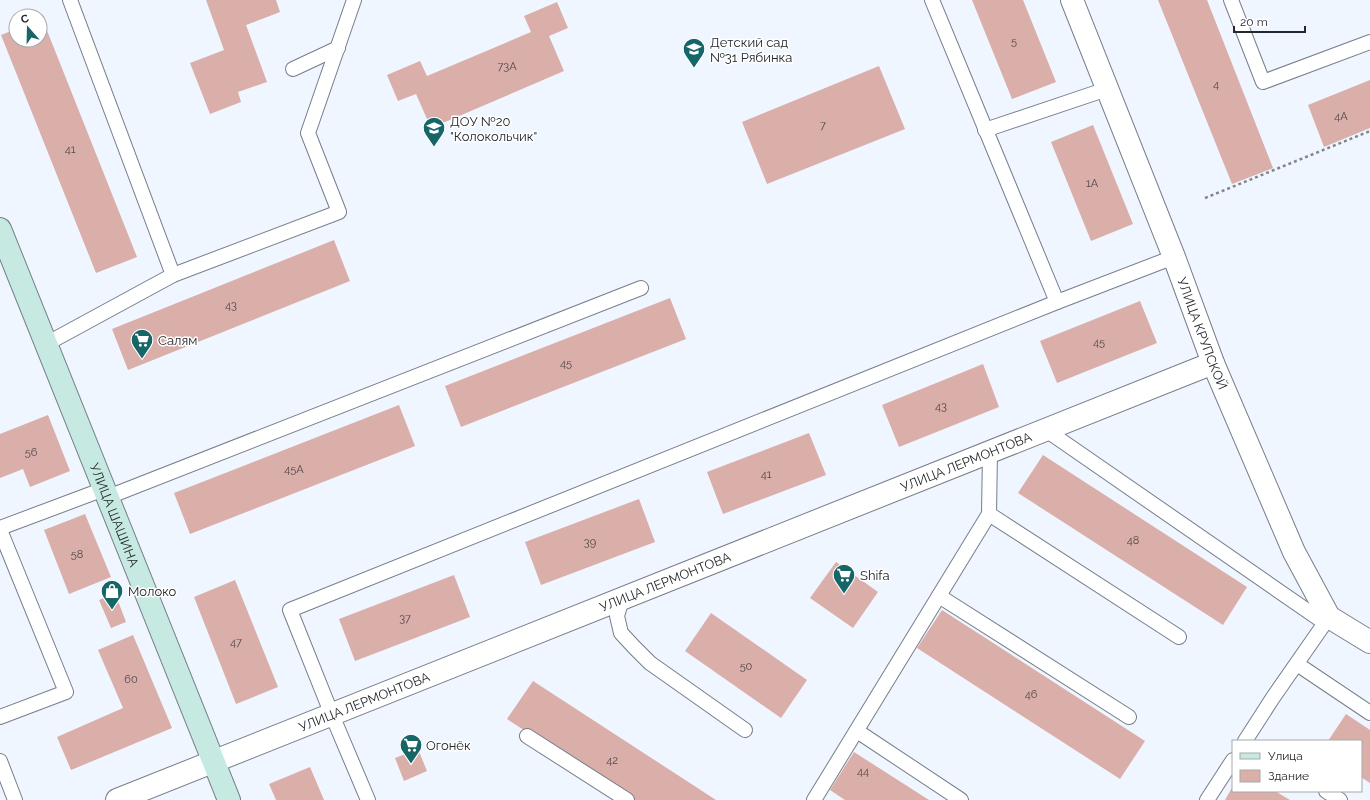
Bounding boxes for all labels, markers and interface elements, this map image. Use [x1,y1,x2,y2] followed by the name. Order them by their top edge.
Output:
[8,8,48,48] north arrow
[1234,8,1305,34] scale bar
[19,12,31,26] text: С
[1240,15,1268,29] text: 20 m
[710,35,792,65] place label: Детский сад №31 Рябинка
[1011,35,1017,48] house number: 5
[681,36,707,69] school or university icon: Детский сад №31 Рябинка
[497,60,517,73] house number: 73А
[1213,78,1219,91] house number: 4
[1334,110,1348,123] house number: 4А
[450,114,537,144] place label: ДОУ №20 "Колокольчик"
[421,115,447,148] school or university icon: ДОУ №20 "Колокольчик"
[820,119,826,132] house number: 7
[65,143,76,156] house number: 41
[1086,177,1099,190] house number: 1А
[1174,275,1230,392] street label: УЛИЦА КРУПСКОЙ
[225,299,237,312] house number: 43
[129,327,155,360] supermarket icon: Салям
[158,333,197,348] place label: Салям
[1093,336,1105,349] house number: 45
[560,357,572,370] house number: 45
[935,400,947,413] house number: 43
[899,429,1034,495] street label: УЛИЦА ЛЕРМОНТОВА
[25,446,38,459] house number: 56
[87,461,142,569] street label: УЛИЦА ШАШИНА
[284,463,304,476] house number: 45А
[761,468,772,481] house number: 41
[1127,534,1139,547] house number: 48
[584,536,596,549] house number: 39
[71,548,83,561] house number: 58
[598,549,733,615] street label: УЛИЦА ЛЕРМОНТОВА
[831,562,857,595] supermarket icon: Shifa
[860,568,890,583] place label: Shifa
[99,578,125,611] shop icon: Молоко
[128,584,177,599] place label: Молоко
[399,612,411,625] house number: 37
[230,636,242,649] house number: 47
[740,660,753,673] house number: 50
[297,669,432,735] street label: УЛИЦА ЛЕРМОНТОВА
[124,673,138,686] house number: 60
[1025,688,1038,701] house number: 46
[398,732,424,765] supermarket icon: Огонёк
[426,738,471,753] place label: Огонёк
[1232,740,1362,792] legend
[1268,749,1303,763] text: Улица
[606,754,618,767] house number: 42
[857,765,869,778] house number: 44
[1268,769,1309,783] text: Здание

